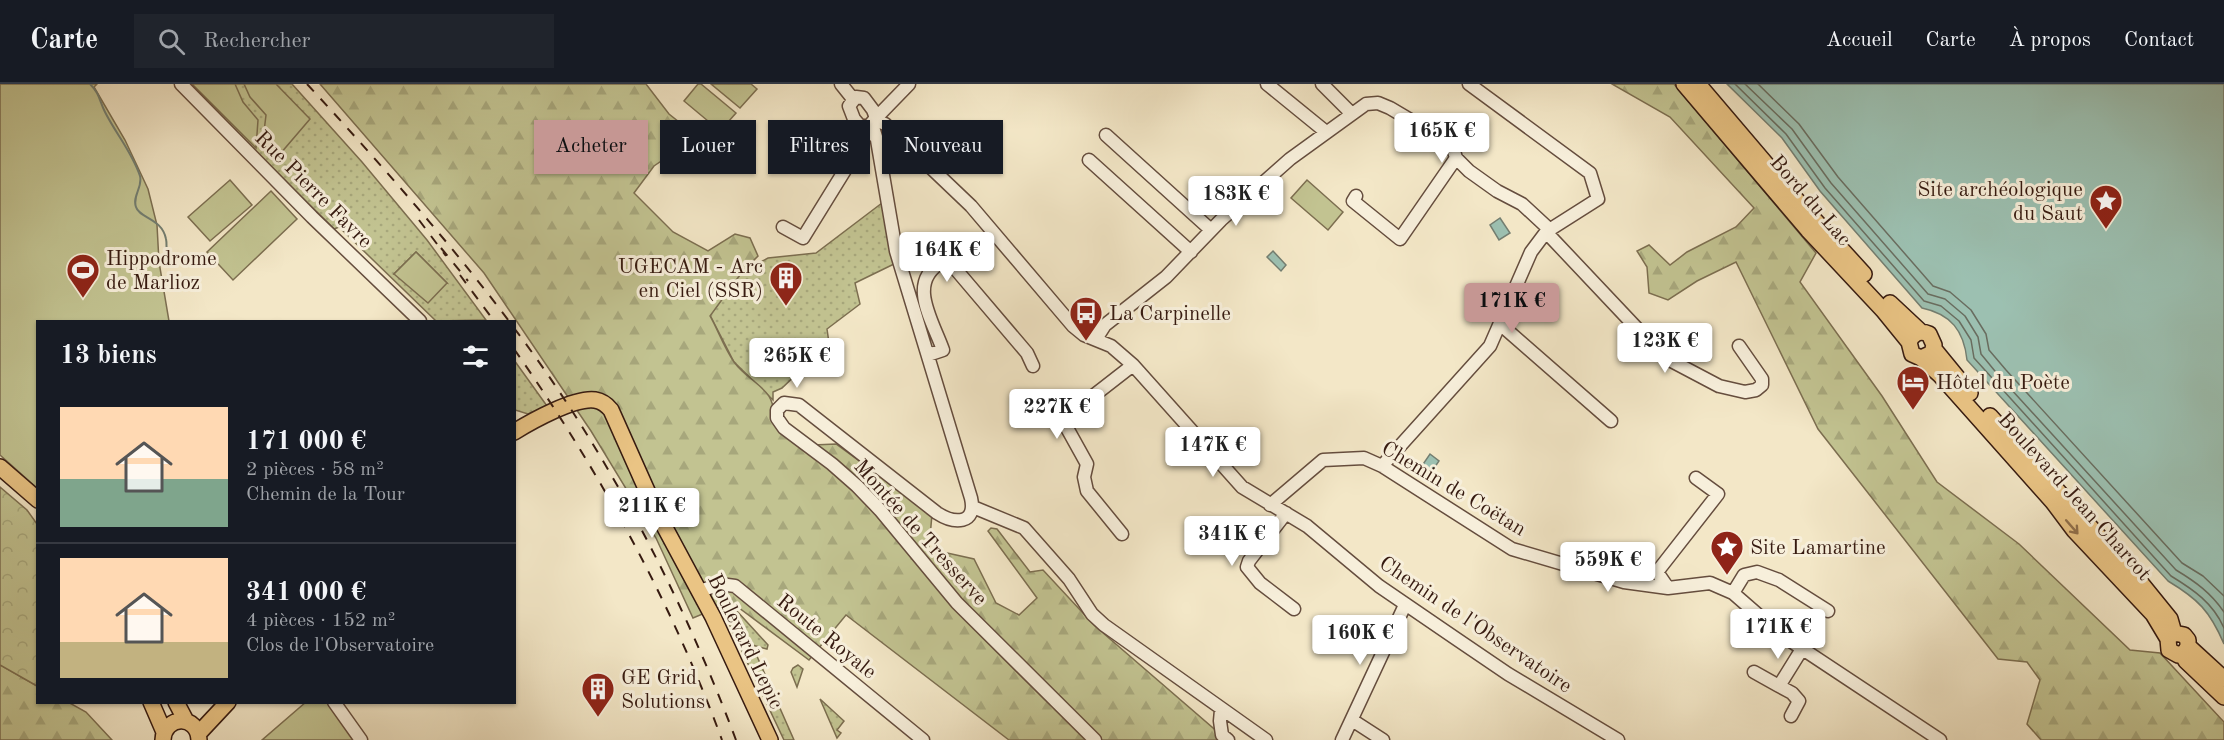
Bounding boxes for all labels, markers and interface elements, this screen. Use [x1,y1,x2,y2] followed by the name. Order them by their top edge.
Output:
[134,14,554,68] search box
[155,25,188,58] icon: search
[30,27,98,55] text: Carte
[203,30,311,52] text: Rechercher
[1826,30,1893,51] text: Accueil
[1926,30,1976,51] text: Carte
[2009,30,2091,51] text: À propos
[2124,30,2194,51] text: Contact
[1393,113,1491,164] pin: 165K €
[534,120,648,174] chip: Acheter
[660,120,756,174] chip: Louer
[768,120,870,174] chip: Filtres
[882,120,1003,174] chip: Nouveau
[1408,122,1476,142] text: 165K €
[250,127,376,253] street label: Rue Pierre Favre
[1765,152,1855,250] street label: Bord du Lac
[1187,176,1285,227] pin: 183K €
[1917,180,2083,225] place label: Site archéologique du Saut
[2088,183,2124,230] place icon: Site archéologique du Saut
[1202,185,1270,205] text: 183K €
[898,232,996,283] pin: 164K €
[913,241,981,261] text: 164K €
[106,249,217,294] place label: Hippodrome de Marlioz
[65,252,101,299] sports icon: Hippodrome de Marlioz
[618,257,763,302] place label: UGECAM - Arc en Ciel (SSR)
[768,260,804,307] building icon: UGECAM - Arc en Ciel (SSR)
[1463,283,1561,334] pin: 171K €
[1478,292,1546,312] text: 171K €
[1068,295,1104,342] bus stop icon: La Carpinelle
[1109,304,1231,325] place label: La Carpinelle
[1616,323,1714,374] pin: 123K €
[1631,332,1699,352] text: 123K €
[748,338,846,389] pin: 265K €
[459,340,492,373] icon: filters
[60,343,157,369] text: 13 biens
[763,347,831,367] text: 265K €
[1895,364,1931,411] hotel icon: Hôtel du Poète
[1936,373,2070,394] place label: Hôtel du Poète
[1008,389,1106,440] pin: 227K €
[1023,398,1091,418] text: 227K €
[1993,409,2155,585] street label: Boulevard Jean Charcot
[1164,427,1262,478] pin: 147K €
[246,429,366,455] text: 171 000 €
[108,431,180,503] icon: home
[1179,436,1247,456] text: 147K €
[1377,438,1529,541] street label: Chemin de Coëtan
[849,456,991,610] street label: Montée de Tresserve
[246,460,384,480] text: 2 pièces · 58 m²
[246,485,405,505] text: Chemin de la Tour
[603,488,701,539] pin: 211K €
[618,497,686,517] text: 211K €
[1183,516,1281,567] pin: 341K €
[2065,519,2078,535] one-way arrow
[1198,525,1266,545] text: 341K €
[1709,529,1745,576] place icon: Site Lamartine
[1750,538,1886,559] place label: Site Lamartine
[1559,542,1657,593] pin: 559K €
[1574,551,1642,571] text: 559K €
[1375,553,1575,698] street label: Chemin de l'Observatoire
[703,571,786,712] street label: Boulevard Lepic
[246,580,366,606] text: 341 000 €
[108,582,180,654] icon: home
[772,591,880,683] street label: Route Royale
[1729,609,1827,660] pin: 171K €
[246,611,395,631] text: 4 pièces · 152 m²
[1311,615,1409,666] pin: 160K €
[1744,618,1812,638] text: 171K €
[1326,624,1394,644] text: 160K €
[246,636,434,656] text: Clos de l'Observatoire
[621,668,705,713] place label: GE Grid Solutions
[580,671,616,718] building icon: GE Grid Solutions

